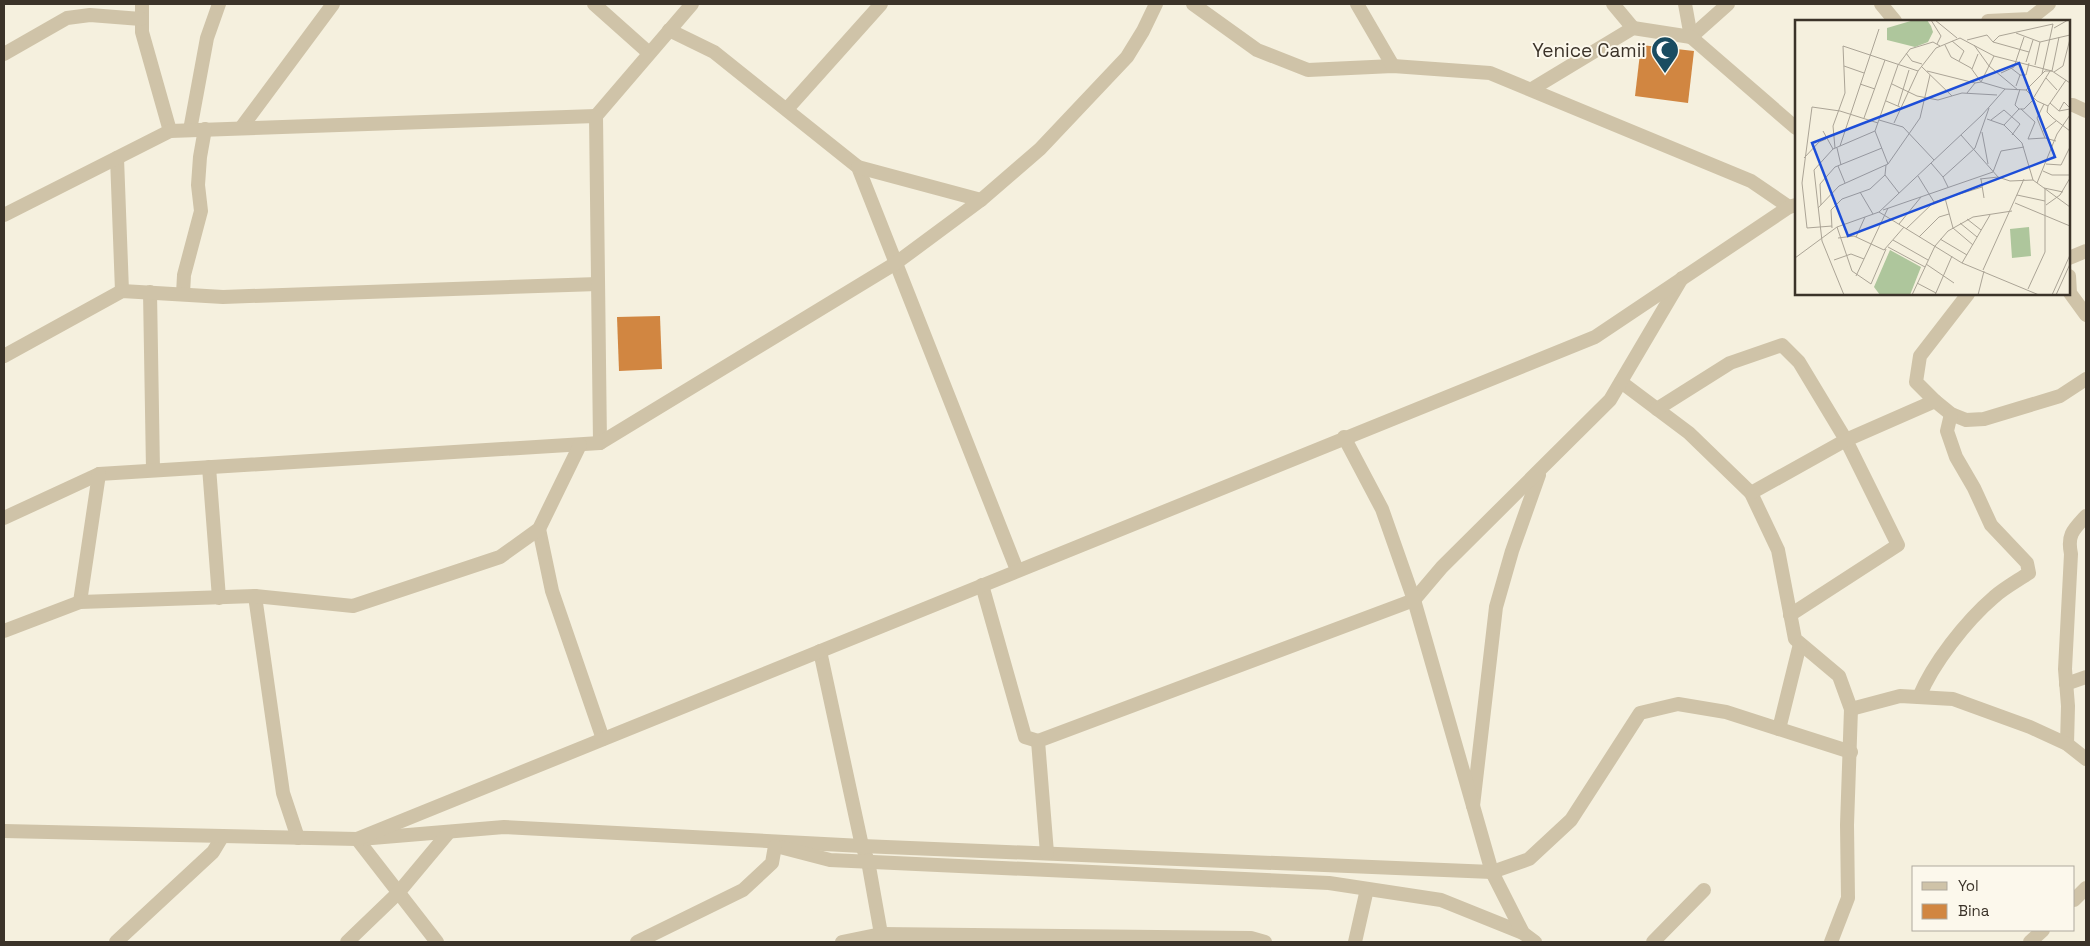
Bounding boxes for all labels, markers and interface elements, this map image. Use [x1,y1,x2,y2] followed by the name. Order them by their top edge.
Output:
[1795,20,2070,295] inset map
[1650,35,1680,74] mosque icon: Yenice Camii
[1532,38,1646,63] place label: Yenice Camii
[1912,866,2075,931] legend
[1958,876,1979,895] text: Yol
[1958,901,1990,920] text: Bina

